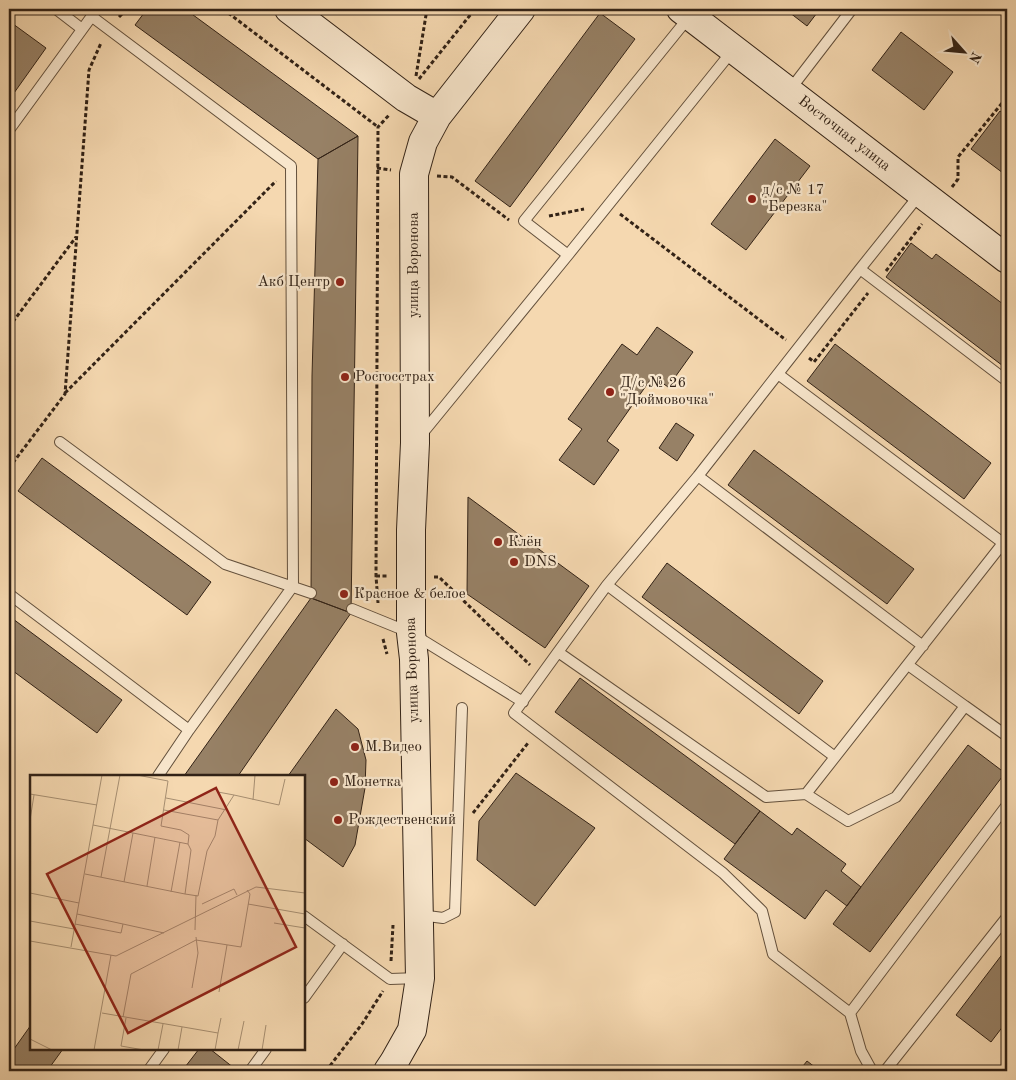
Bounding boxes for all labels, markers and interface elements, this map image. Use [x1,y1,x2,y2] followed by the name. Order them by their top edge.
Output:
[938,28,988,78] north arrow
[966,50,983,66] text: N
[795,94,893,175] street label: Восточная улица
[762,183,827,215] place label: д/с № 17 "Березка"
[746,193,758,205] marker: д/с № 17 "Березка"
[407,211,422,318] street label: улица Воронова
[257,275,330,290] place label: Акб Центр
[334,276,346,288] marker: Акб Центр
[355,370,435,385] place label: Росгосстрах
[339,371,351,383] marker: Росгосстрах
[620,376,714,408] place label: Д/с № 26 "Дюймовочка"
[604,386,616,398] marker: Д/с № 26 "Дюймовочка"
[508,535,542,550] place label: Клён
[492,536,504,548] marker: Клён
[524,555,557,570] place label: DNS
[508,556,520,568] marker: DNS
[354,587,466,602] place label: Красное & белое
[338,588,350,600] marker: Красное & белое
[404,616,422,723] street label: улица Воронова
[365,740,422,755] place label: М.Видео
[349,741,361,753] marker: М.Видео
[30,775,305,1050] inset map
[344,775,402,790] place label: Монетка
[328,776,340,788] marker: Монетка
[348,813,456,828] place label: Рождественский
[332,814,344,826] marker: Рождественский

